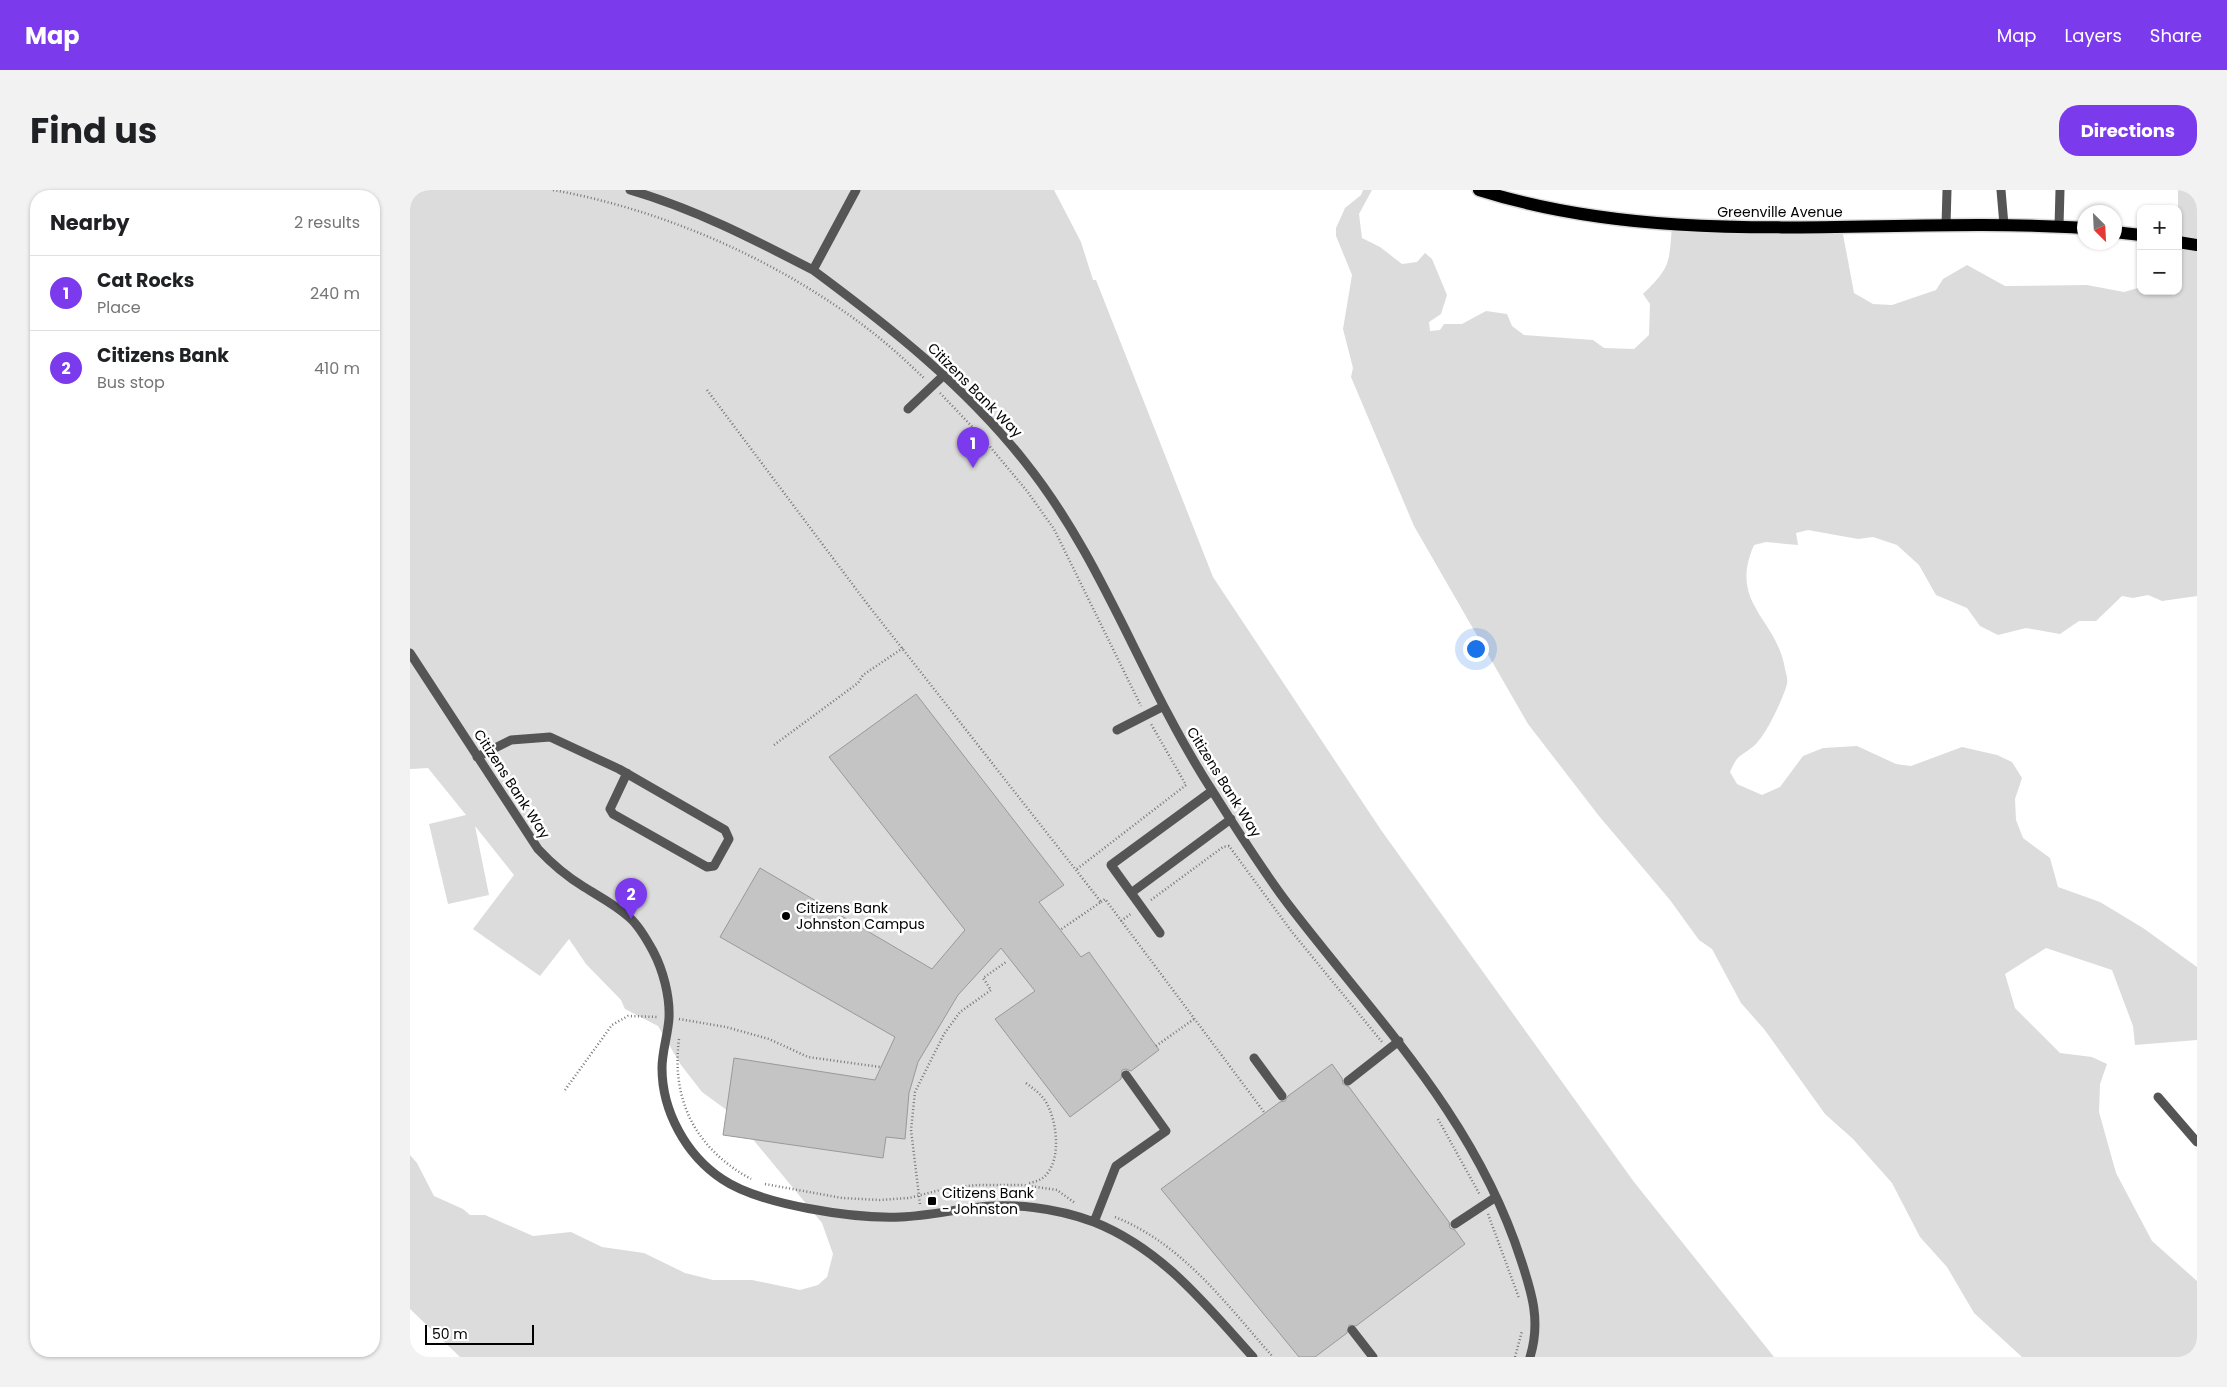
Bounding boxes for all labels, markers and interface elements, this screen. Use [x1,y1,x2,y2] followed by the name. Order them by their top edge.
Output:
[25,19,80,52] text: Map
[1997,23,2037,48] text: Map
[2065,23,2122,48] text: Layers
[2150,23,2202,48] text: Share
[2059,105,2197,156] button: Directions
[30,106,157,155] text: Find us
[1717,202,1843,222] street label: Greenville Avenue
[2077,205,2122,250] north arrow
[2137,205,2182,295] map controls
[2137,205,2182,250] button: +
[50,208,130,237] text: Nearby
[294,211,360,234] text: 2 results
[2137,250,2182,295] button: −
[97,267,194,294] text: Cat Rocks
[63,282,69,305] text: 1
[310,282,360,305] text: 240 m
[97,296,141,319] text: Place
[923,338,1027,442] street label: Citizens Bank Way
[97,342,229,369] text: Citizens Bank
[61,357,71,380] text: 2
[314,357,360,380] text: 410 m
[97,371,165,394] text: Bus stop
[957,427,989,468] pin: 1
[1463,636,1489,662] your location
[1182,723,1266,841] street label: Citizens Bank Way
[469,725,555,843] street label: Citizens Bank Way
[615,878,647,919] pin: 2
[796,898,925,934] place label: Citizens Bank Johnston Campus
[780,910,792,922] marker: Citizens Bank Johnston Campus
[942,1183,1035,1219] place label: Citizens Bank - Johnston
[926,1195,938,1207] marker: Citizens Bank - Johnston
[425,1322,534,1345] scale bar
[432,1324,468,1344] text: 50 m

